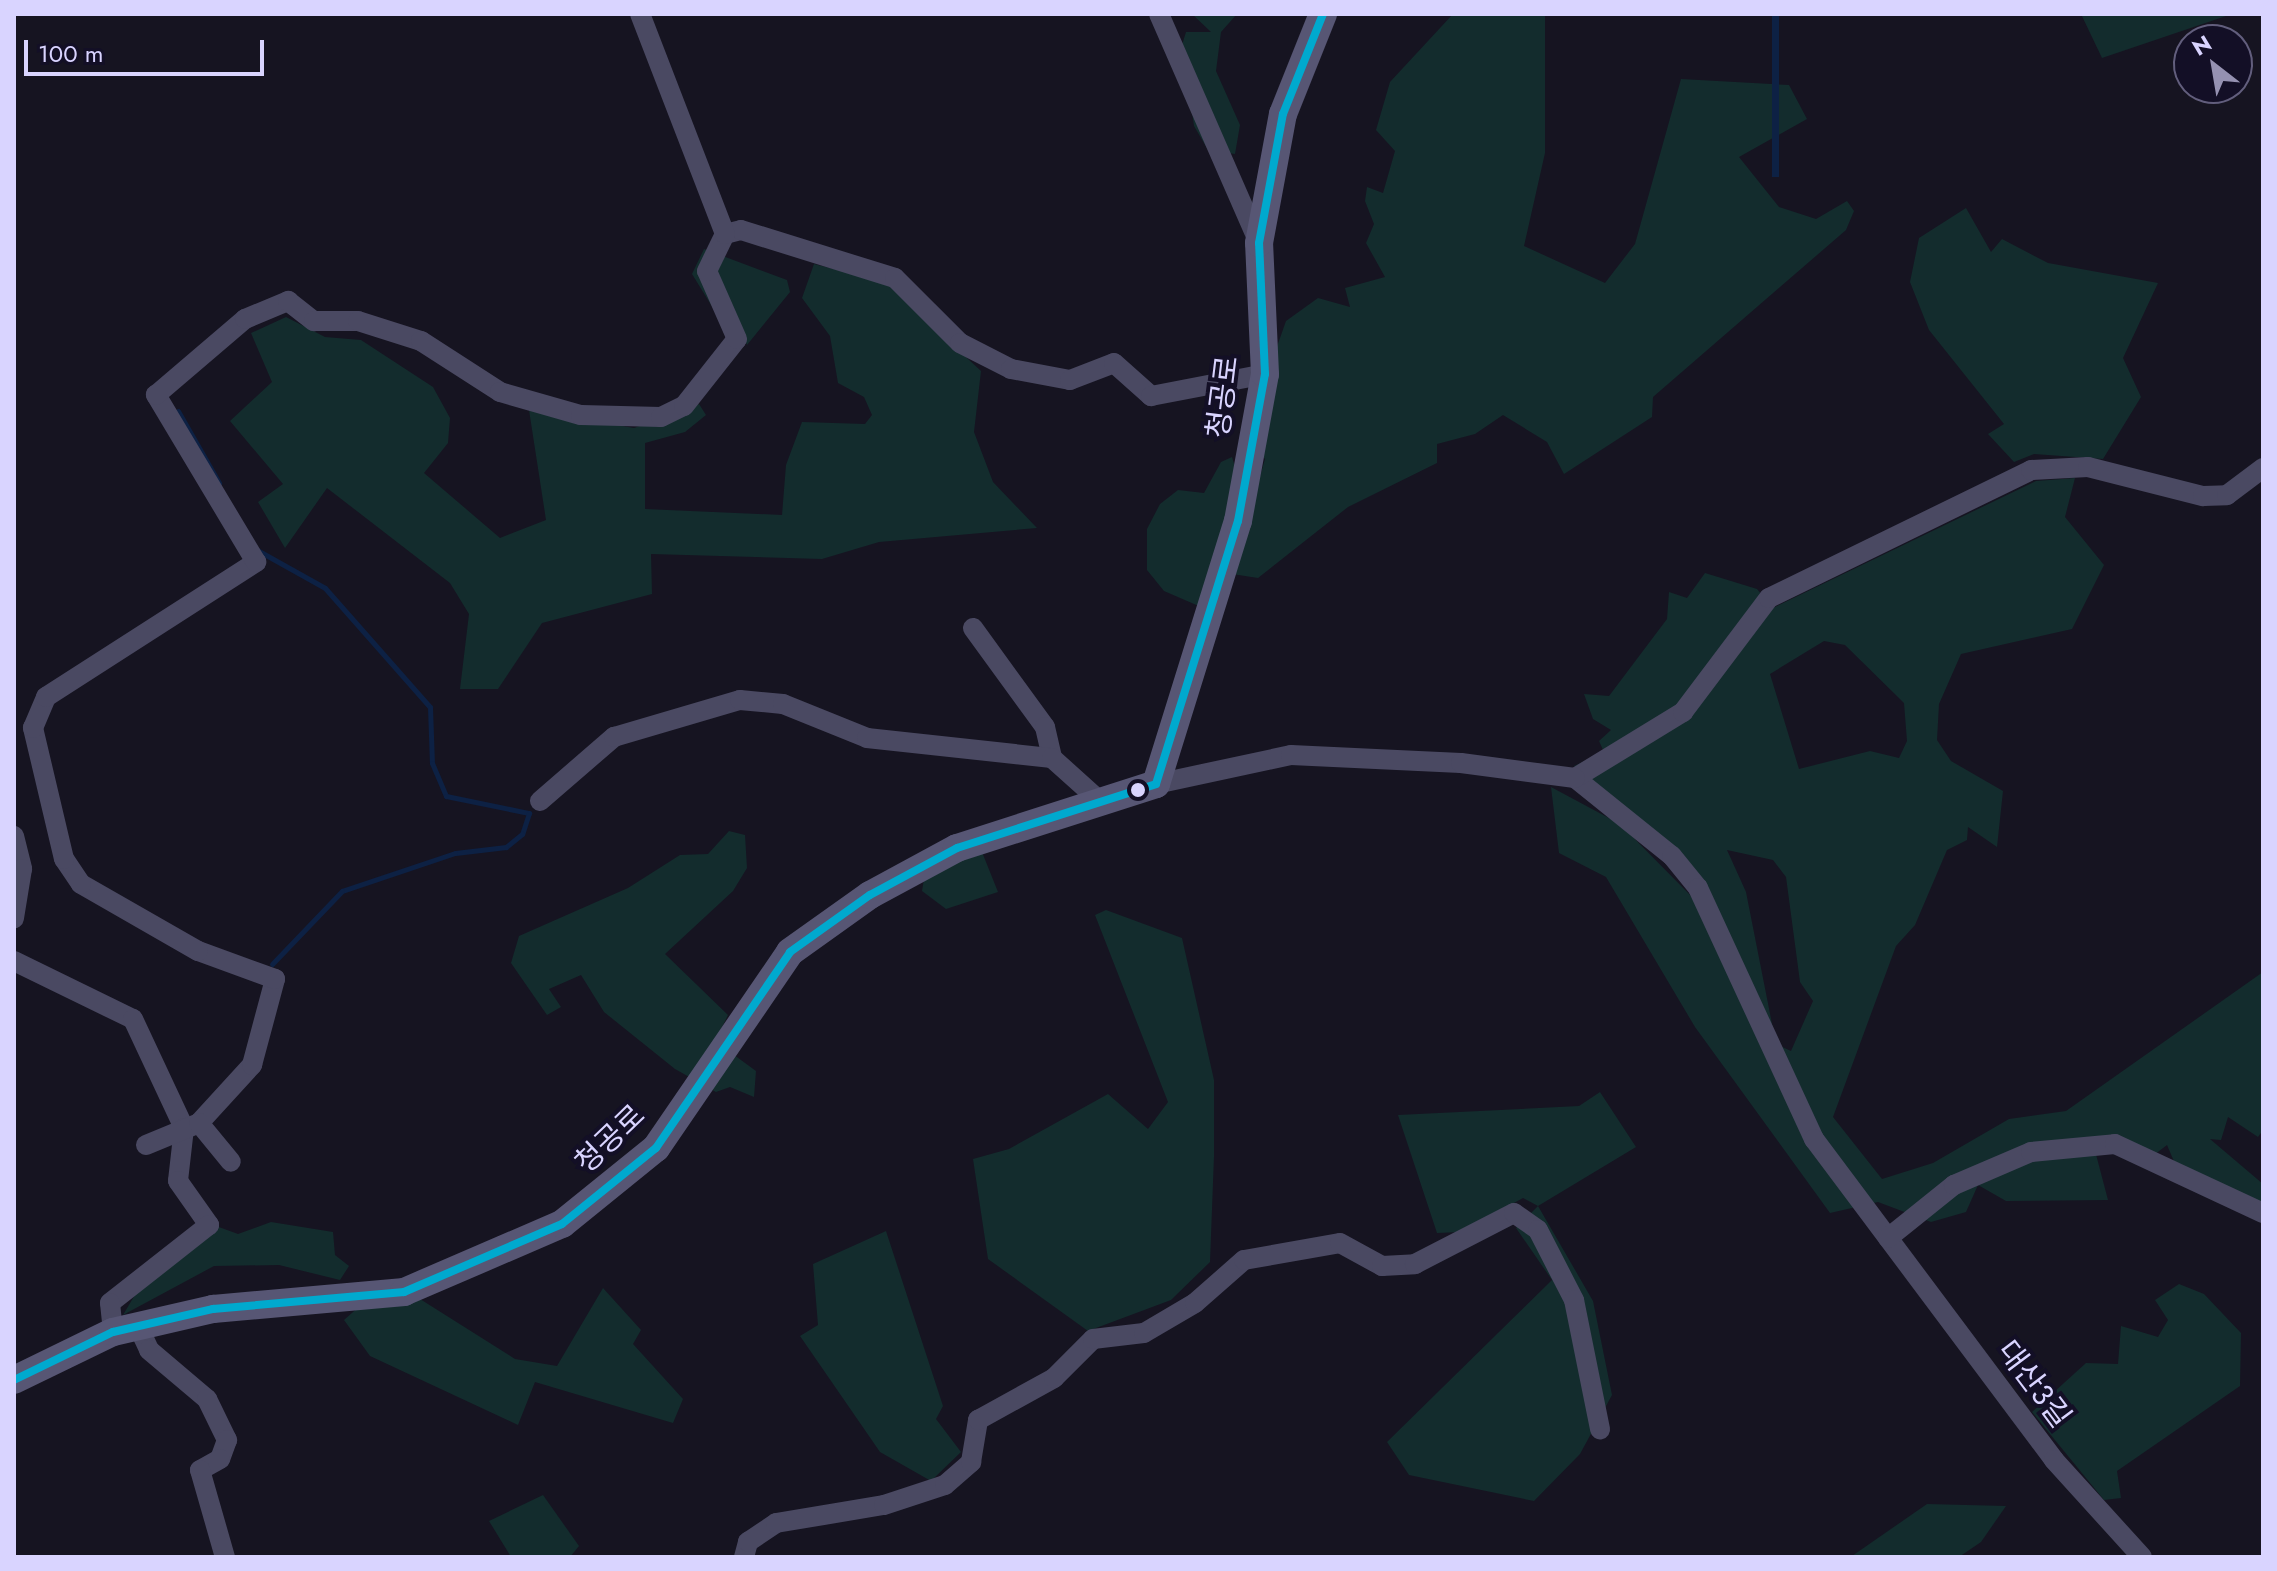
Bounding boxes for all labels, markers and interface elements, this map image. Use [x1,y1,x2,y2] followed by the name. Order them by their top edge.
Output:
[28,24,268,74] scale bar
[2173,24,2253,104] north arrow
[2186,27,2217,63] text: N
[38,36,104,71] text: 100 m
[1200,354,1246,440] street label: 청공로
[1130,782,1146,798] unlabelled marker
[568,1097,652,1181] street label: 청공로
[1990,1334,2078,1434] street label: 대산3길

